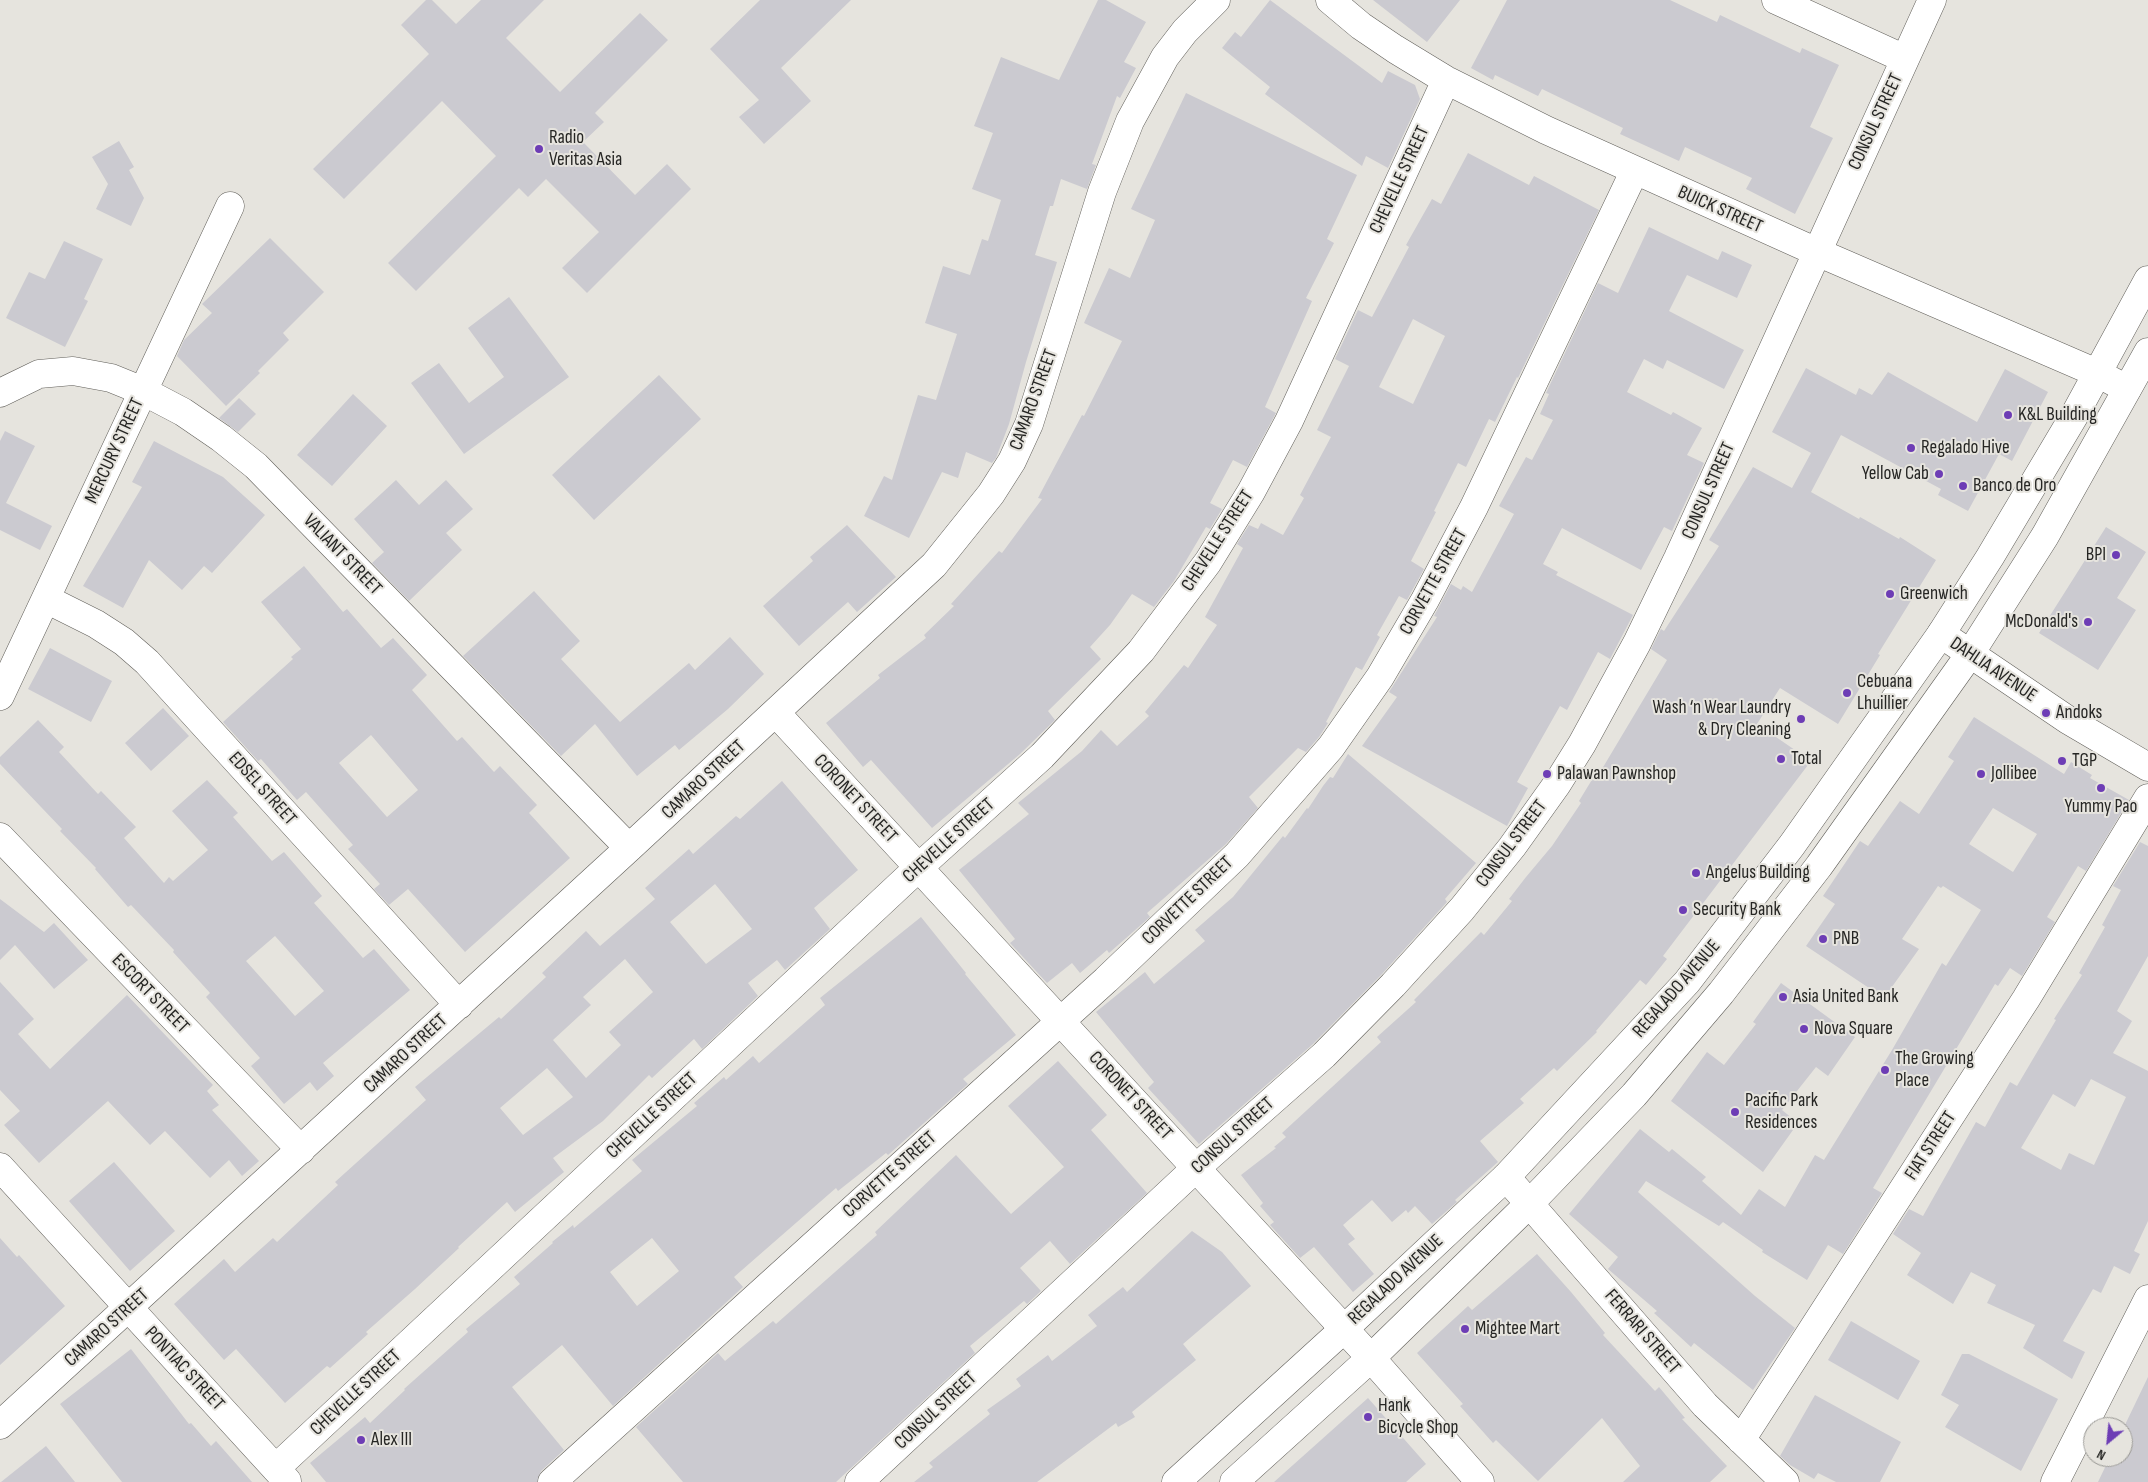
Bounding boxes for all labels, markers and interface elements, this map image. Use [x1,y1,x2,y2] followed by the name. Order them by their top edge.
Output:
[1844,70,1908,174] street label: CONSUL STREET
[1365,123,1435,237] street label: CHEVELLE STREET
[549,127,622,171] place label: Radio Veritas Asia
[533,143,545,155] marker: Radio Veritas Asia
[1674,181,1766,239] street label: BUICK STREET
[1005,346,1063,454] street label: CAMARO STREET
[81,395,149,507] street label: MERCURY STREET
[2018,404,2097,426] place label: K&L Building
[2002,409,2014,421] marker: K&L Building
[1921,437,2010,459] place label: Regalado Hive
[1678,439,1740,543] street label: CONSUL STREET
[1905,442,1917,454] marker: Regalado Hive
[1862,463,1929,485] place label: Yellow Cab
[1933,468,1945,480] marker: Yellow Cab
[1973,475,2056,497] place label: Banco de Oro
[1957,480,1969,492] marker: Banco de Oro
[1177,486,1259,596] street label: CHEVELLE STREET
[298,510,386,600] street label: VALIANT STREET
[1395,525,1473,639] street label: CORVETTE STREET
[2086,544,2106,566] place label: BPI
[2110,549,2122,561] marker: BPI
[1900,583,1968,605] place label: Greenwich
[1884,588,1896,600] marker: Greenwich
[2005,611,2078,633] place label: McDonald's
[2082,616,2094,628] marker: McDonald's
[1945,633,2041,707] street label: DAHLIA AVENUE
[1857,671,1912,715] place label: Cebuana Lhuillier
[1841,687,1853,699] marker: Cebuana Lhuillier
[1653,697,1791,741] place label: Wash ‘n Wear Laundry & Dry Cleaning
[2056,702,2102,724] place label: Andoks
[2040,707,2052,719] marker: Andoks
[1795,713,1807,725] marker: Wash ‘n Wear Laundry & Dry Cleaning
[658,736,750,824] street label: CAMARO STREET
[223,748,301,830] street label: EDSEL STREET
[1791,748,1822,770] place label: Total
[808,750,902,848] street label: CORONET STREET
[2072,750,2097,772] place label: TGP
[1775,753,1787,765] marker: Total
[2056,755,2068,767] marker: TGP
[1557,763,1676,785] place label: Palawan Pawnshop
[1991,763,2037,785] place label: Jollibee
[1541,768,1553,780] marker: Palawan Pawnshop
[1975,768,1987,780] marker: Jollibee
[2095,782,2107,794] marker: Yummy Pao
[898,794,1000,888] street label: CHEVELLE STREET
[1472,796,1552,892] street label: CONSUL STREET
[2065,796,2137,818] place label: Yummy Pao
[1138,852,1238,950] street label: CORVETTE STREET
[1706,862,1810,884] place label: Angelus Building
[1690,867,1702,879] marker: Angelus Building
[1693,899,1781,921] place label: Security Bank
[1677,904,1689,916] marker: Security Bank
[1833,928,1859,950] place label: PNB
[1817,933,1829,945] marker: PNB
[1628,935,1726,1043] street label: REGALADO AVENUE
[107,950,193,1038] street label: ESCORT STREET
[1793,986,1898,1008] place label: Asia United Bank
[1777,991,1789,1003] marker: Asia United Bank
[360,1010,452,1098] street label: CAMARO STREET
[1814,1018,1893,1040] place label: Nova Square
[1798,1023,1810,1035] marker: Nova Square
[1083,1047,1177,1145] street label: CORONET STREET
[1895,1048,1974,1092] place label: The Growing Place
[1879,1064,1891,1076] marker: The Growing Place
[602,1068,702,1164] street label: CHEVELLE STREET
[1745,1090,1818,1134] place label: Pacific Park Residences
[1187,1093,1279,1179] street label: CONSUL STREET
[1729,1106,1741,1118] marker: Pacific Park Residences
[1900,1107,1962,1185] street label: FIAT STREET
[839,1127,941,1223] street label: CORVETTE STREET
[1344,1230,1448,1330] street label: REGALADO AVENUE
[60,1284,154,1372] street label: CAMARO STREET
[1599,1285,1685,1379] street label: FERRARI STREET
[1475,1318,1560,1340] place label: Mightee Mart
[139,1322,229,1416] street label: PONTIAC STREET
[1459,1323,1471,1335] marker: Mightee Mart
[306,1345,406,1441] street label: CHEVELLE STREET
[890,1367,982,1455] street label: CONSUL STREET
[1378,1395,1458,1439] place label: Hank Bicycle Shop
[1362,1411,1374,1423] marker: Hank Bicycle Shop
[2083,1417,2133,1467] north arrow
[371,1429,412,1451] place label: Alex III
[355,1434,367,1446] marker: Alex III
[2094,1446,2108,1464] text: N

